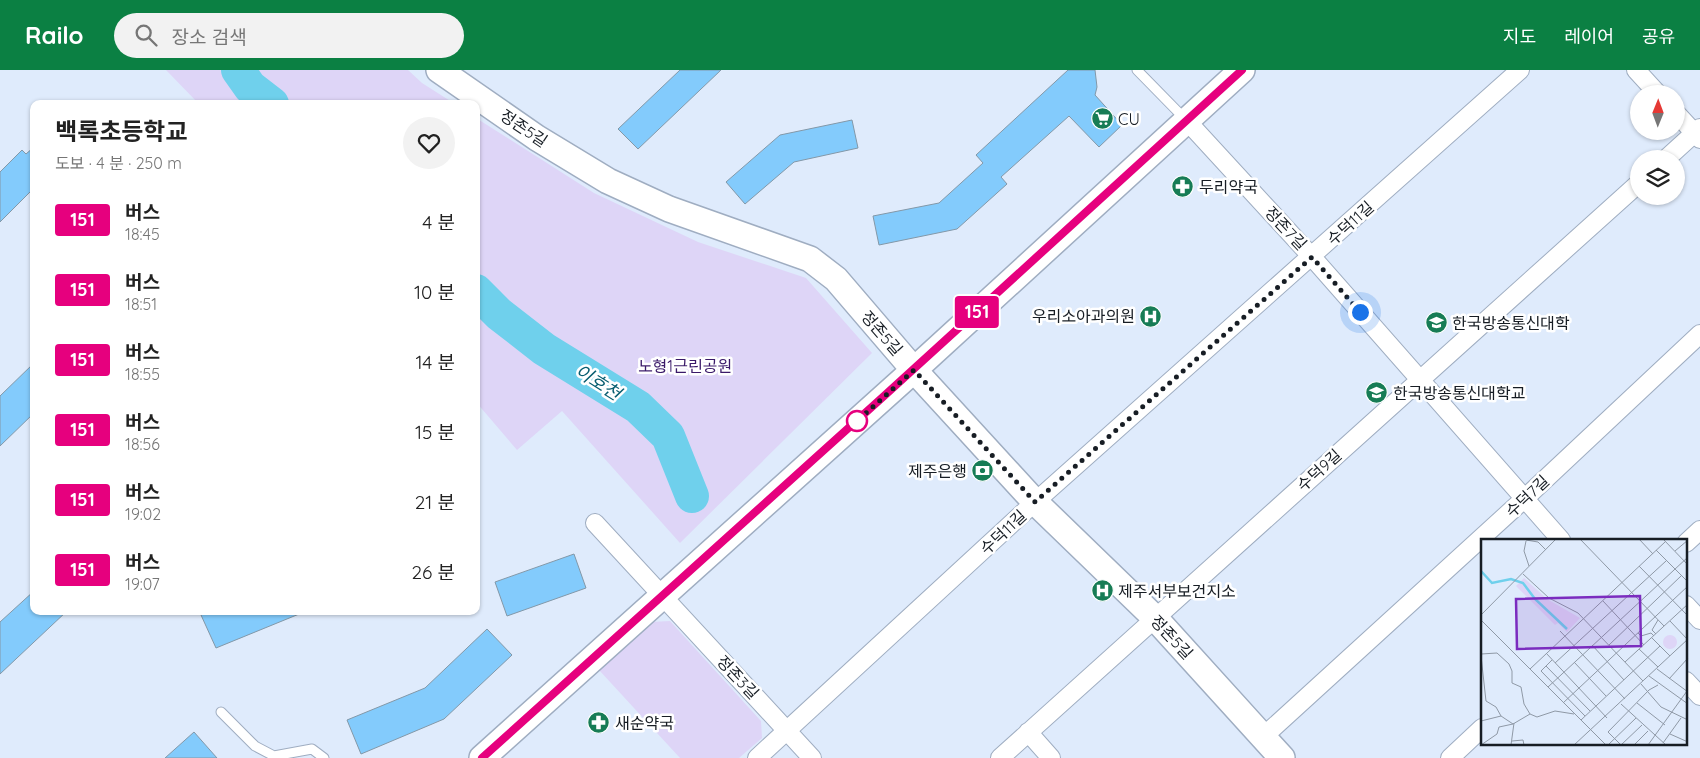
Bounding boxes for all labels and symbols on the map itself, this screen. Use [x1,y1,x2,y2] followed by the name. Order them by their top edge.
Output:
[1630,85,1685,140] north arrow
[496,105,552,151] street label: 정존5길
[1090,107,1114,131] supermarket icon: CU
[1118,109,1140,129] place label: CU
[1171,175,1195,199] pharmacy icon: 두리약국
[1199,177,1258,197] place label: 두리약국
[1322,197,1378,249] street label: 수덕11길
[1261,202,1311,254] street label: 정존7길
[948,296,1006,328] line badge: 151
[1348,300,1373,325] your location
[1139,304,1163,328] hospital icon: 우리소아과의원
[857,306,907,360] street label: 정존5길
[1032,306,1135,326] place label: 우리소아과의원
[1424,311,1448,335] school or university icon: 한국방송통신대학
[1452,313,1570,333] place label: 한국방송통신대학
[638,356,732,376] park label: 노형1근린공원
[571,359,627,406] water label: 이호천
[1365,381,1389,405] school or university icon: 한국방송통신대학교
[1393,383,1525,403] place label: 한국방송통신대학교
[846,410,868,432] unlabelled marker
[1293,445,1345,495] street label: 수덕9길
[971,459,995,483] bank icon: 제주은행
[908,461,967,481] place label: 제주은행
[1501,471,1553,521] street label: 수덕7길
[976,506,1030,558] street label: 수덕11길
[1481,539,1688,746] inset map
[1090,579,1114,603] hospital icon: 제주서부보건지소
[1118,581,1236,601] place label: 제주서부보건지소
[1147,611,1197,663] street label: 정존5길
[713,651,763,703] street label: 정존3길
[587,711,611,735] pharmacy icon: 새순약국
[615,713,674,733] place label: 새순약국

